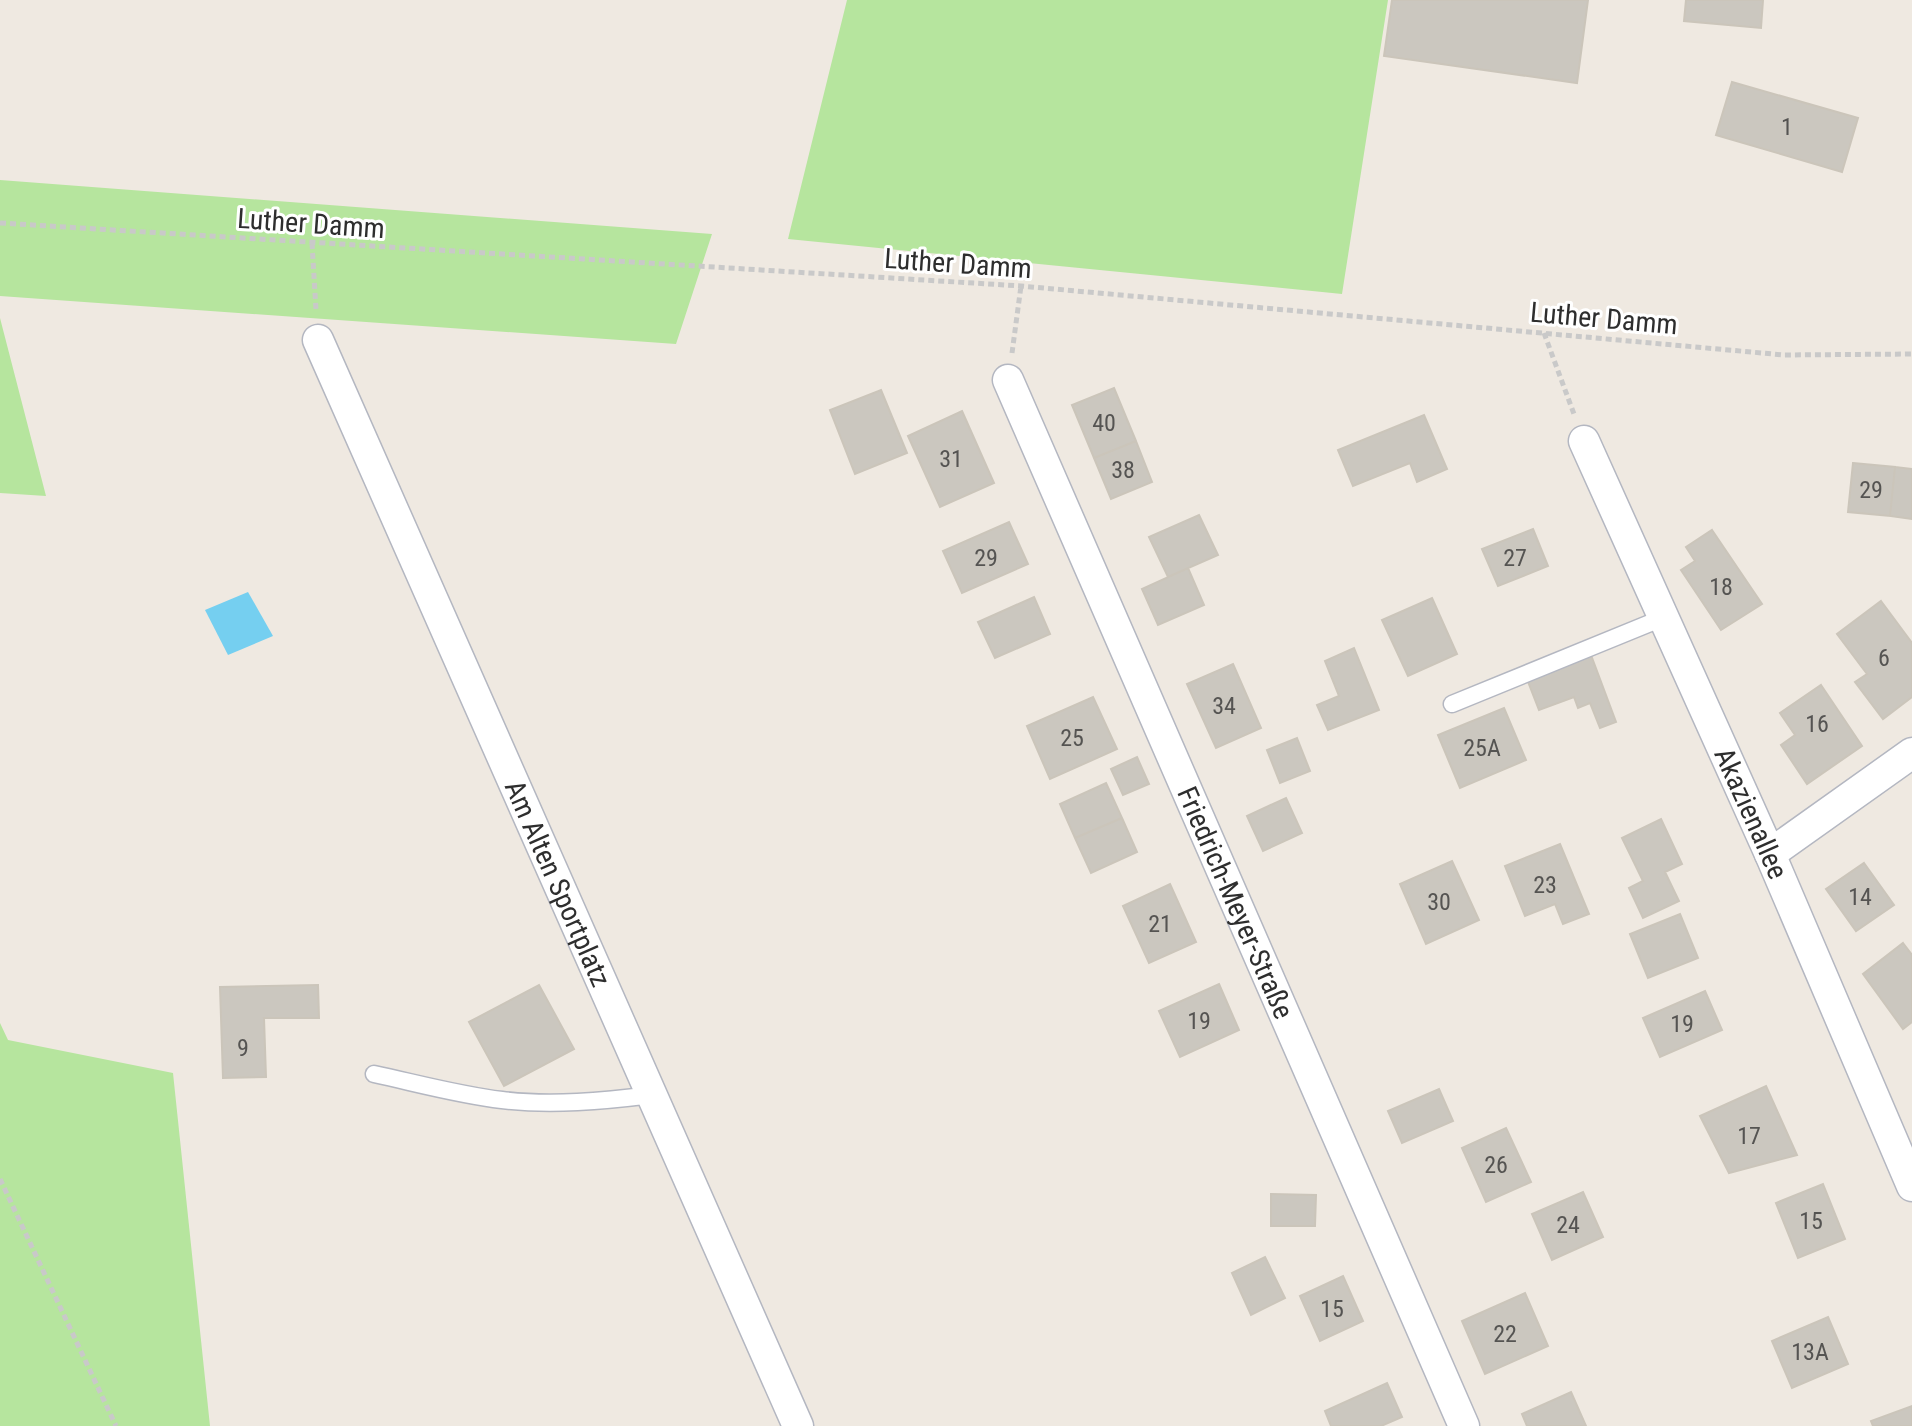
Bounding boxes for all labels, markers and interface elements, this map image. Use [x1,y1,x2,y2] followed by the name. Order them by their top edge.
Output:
[1781,113,1793,141] house number: 1
[236,202,386,245] street label: Luther Damm
[883,242,1033,285] street label: Luther Damm
[1529,296,1679,341] street label: Luther Damm
[1092,409,1116,437] house number: 40
[939,445,963,473] house number: 31
[1111,456,1135,484] house number: 38
[1859,476,1883,504] house number: 29
[974,544,998,572] house number: 29
[1503,544,1527,572] house number: 27
[1709,573,1733,601] house number: 18
[1878,644,1890,672] house number: 6
[1212,692,1236,720] house number: 34
[1805,710,1829,738] house number: 16
[1060,724,1084,752] house number: 25
[1463,734,1501,762] house number: 25A
[1707,743,1795,884] street label: Akazienallee
[498,775,618,992] street label: Am Alten Sportplatz
[1170,782,1300,1024] street label: Friedrich-Meyer-Straße
[1533,871,1557,899] house number: 23
[1848,883,1872,911] house number: 14
[1427,888,1451,916] house number: 30
[1148,910,1172,938] house number: 21
[1187,1007,1211,1035] house number: 19
[1670,1010,1694,1038] house number: 19
[237,1034,249,1062] house number: 9
[1737,1122,1761,1150] house number: 17
[1484,1151,1508,1179] house number: 26
[1799,1207,1823,1235] house number: 15
[1556,1211,1580,1239] house number: 24
[1320,1295,1344,1323] house number: 15
[1493,1320,1517,1348] house number: 22
[1791,1338,1829,1366] house number: 13A

